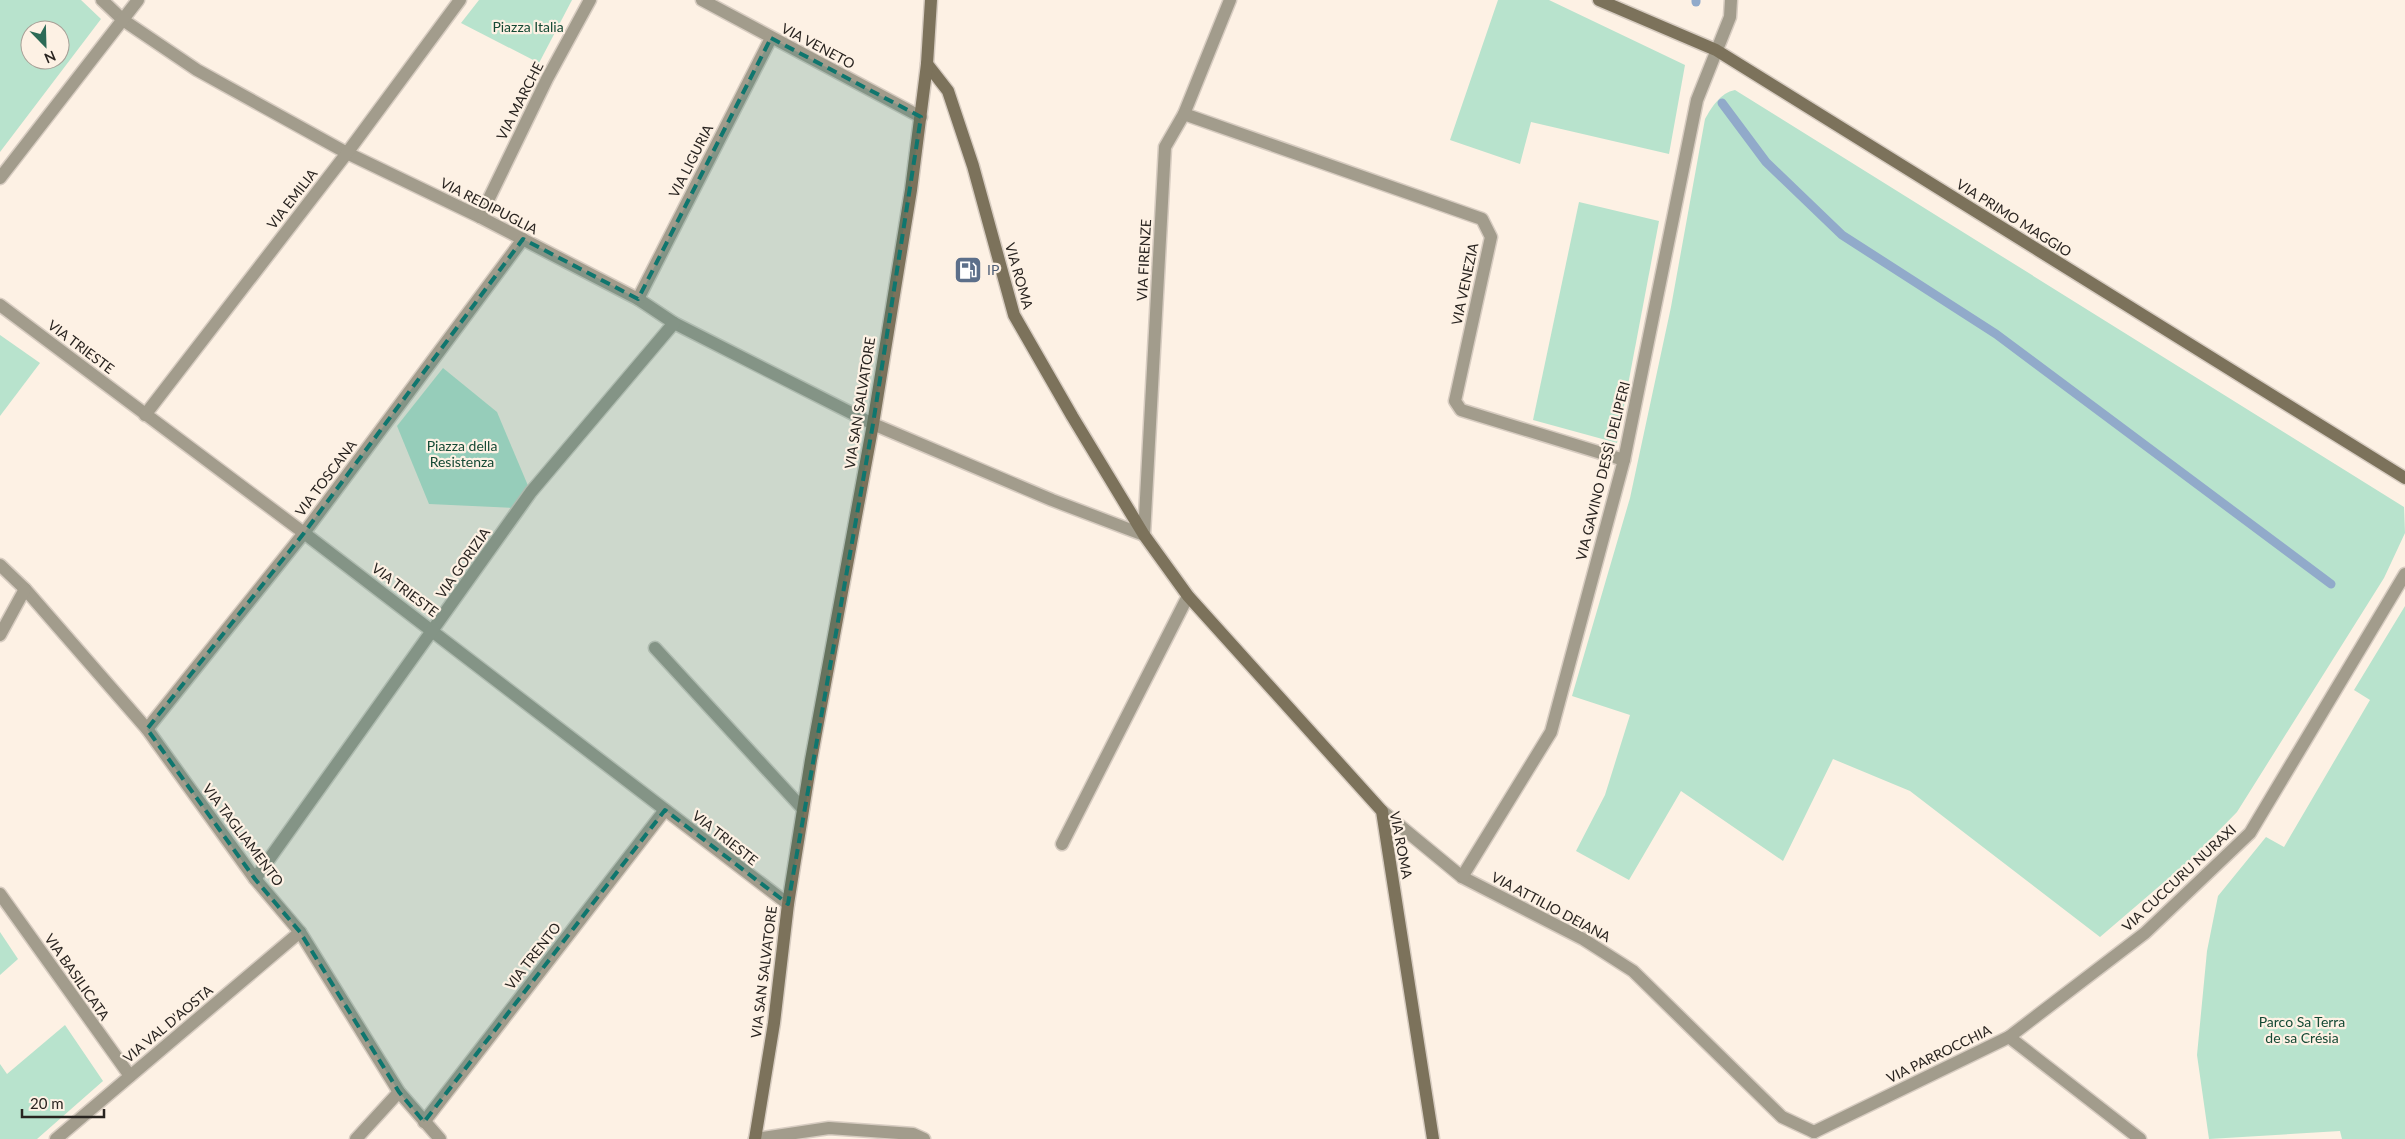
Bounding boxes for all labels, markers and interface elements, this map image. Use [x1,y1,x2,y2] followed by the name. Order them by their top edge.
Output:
[492,18,564,35] park label: Piazza Italia
[779,19,858,72] street label: VIA VENETO
[20,20,70,70] north arrow
[42,47,59,67] text: N
[493,59,546,143] street label: VIA MARCHE
[665,121,716,200] street label: VIA LIGURIA
[263,165,321,232] street label: VIA EMILIA
[438,174,541,238] street label: VIA REDIPUGLIA
[1953,175,2075,260] street label: VIA PRIMO MAGGIO
[1133,219,1154,301] street label: VIA FIRENZE
[1002,241,1037,312] street label: VIA ROMA
[1448,241,1482,327] street label: VIA VENEZIA
[953,255,983,285] fuel station icon: IP
[987,261,999,278] place label: IP
[45,316,118,377] street label: VIA TRIESTE
[841,336,878,470] street label: VIA SAN SALVATORE
[1572,379,1633,562] street label: VIA GAVINO DESSÌ DELIPERI
[291,436,360,519] street label: VIA TOSCANA
[427,437,497,470] park label: Piazza della Resistenza
[432,524,493,601] street label: VIA GORIZIA
[369,559,442,620] street label: VIA TRIESTE
[199,780,287,889] street label: VIA TAGLIAMENTO
[689,807,761,868] street label: VIA TRIESTE
[1387,810,1416,881] street label: VIA ROMA
[2118,821,2239,935] street label: VIA CUCCURU NURAXI
[1489,868,1614,945] street label: VIA ATTILIO DEIANA
[747,905,780,1039] street label: VIA SAN SALVATORE
[501,919,564,993] street label: VIA TRENTO
[41,930,114,1024] street label: VIA BASILICATA
[119,981,216,1066] street label: VIA VAL D'AOSTA
[2259,1013,2345,1046] park label: Parco Sa Terra de sa Crésia
[1884,1021,1994,1086] street label: VIA PARROCCHIA
[22,1086,105,1118] scale bar
[30,1094,64,1112] text: 20 m

